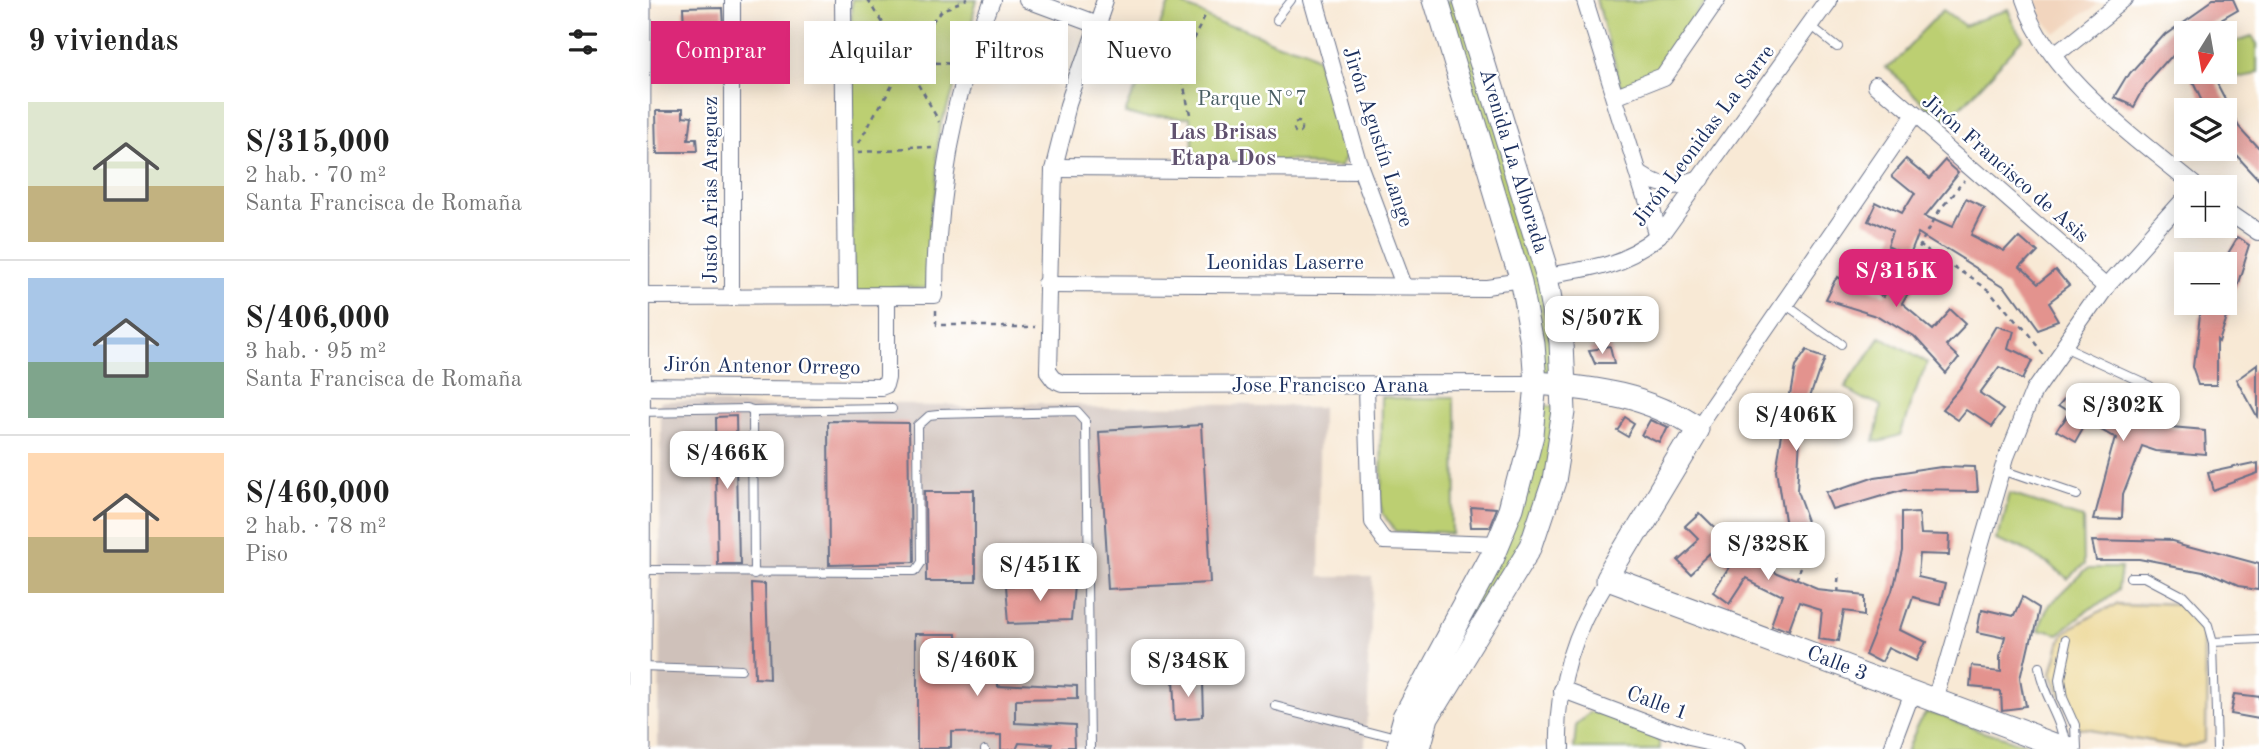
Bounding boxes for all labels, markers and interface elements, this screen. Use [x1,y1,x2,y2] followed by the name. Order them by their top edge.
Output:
[651,21,790,84] chip: Comprar
[804,21,936,84] chip: Alquilar
[950,21,1068,84] chip: Filtros
[1082,21,1196,84] chip: Nuevo
[2174,21,2236,84] north arrow
[2174,21,2237,315] map controls
[564,23,602,61] icon: filters
[28,27,178,57] text: 9 viviendas
[1629,41,1779,231] street label: Jirón Leonidas La Sarre
[1338,44,1416,230] street label: Jirón Agustín Lange
[1475,66,1551,256] street label: Avenida La Alborada
[1197,89,1307,110] park label: Parque N°7
[1917,91,2093,247] street label: Jirón Francisco de Asis
[701,96,722,284] street label: Justo Arias Araguez
[2174,98,2237,161] button: layers
[1169,121,1277,170] district label: Las Brisas Etapa Dos
[245,128,390,158] text: S/315,000
[84,130,168,214] icon: home
[245,164,386,187] text: 2 hab. · 70 m²
[2174,175,2237,238] button: +
[245,192,522,215] text: Santa Francisca de Romaña
[1839,250,1953,309] pin: S/315K
[2174,252,2237,315] button: −
[1206,253,1364,274] street label: Leonidas Laserre
[1855,260,1937,283] text: S/315K
[1545,296,1659,356] pin: S/507K
[245,304,390,334] text: S/406,000
[84,306,168,390] icon: home
[1561,307,1643,330] text: S/507K
[245,340,386,363] text: 3 hab. · 95 m²
[663,355,861,379] street label: Jirón Antenor Orrego
[245,368,522,391] text: Santa Francisca de Romaña
[1231,376,1429,397] street label: Jose Francisco Arana
[2066,384,2180,443] pin: S/302K
[1739,393,1853,453] pin: S/406K
[2082,394,2164,417] text: S/302K
[1755,404,1837,427] text: S/406K
[670,432,784,491] pin: S/466K
[686,442,768,465] text: S/466K
[245,479,390,509] text: S/460,000
[84,481,168,565] icon: home
[245,515,386,538] text: 2 hab. · 78 m²
[1711,522,1825,582] pin: S/328K
[1727,533,1809,556] text: S/328K
[245,543,288,566] text: Piso
[983,544,1097,603] pin: S/451K
[999,554,1081,577] text: S/451K
[920,638,1034,698] pin: S/460K
[1131,640,1245,699] pin: S/348K
[1804,643,1870,685] street label: Calle 3
[936,649,1018,672] text: S/460K
[1147,650,1229,673] text: S/348K
[1624,683,1690,725] street label: Calle 1

